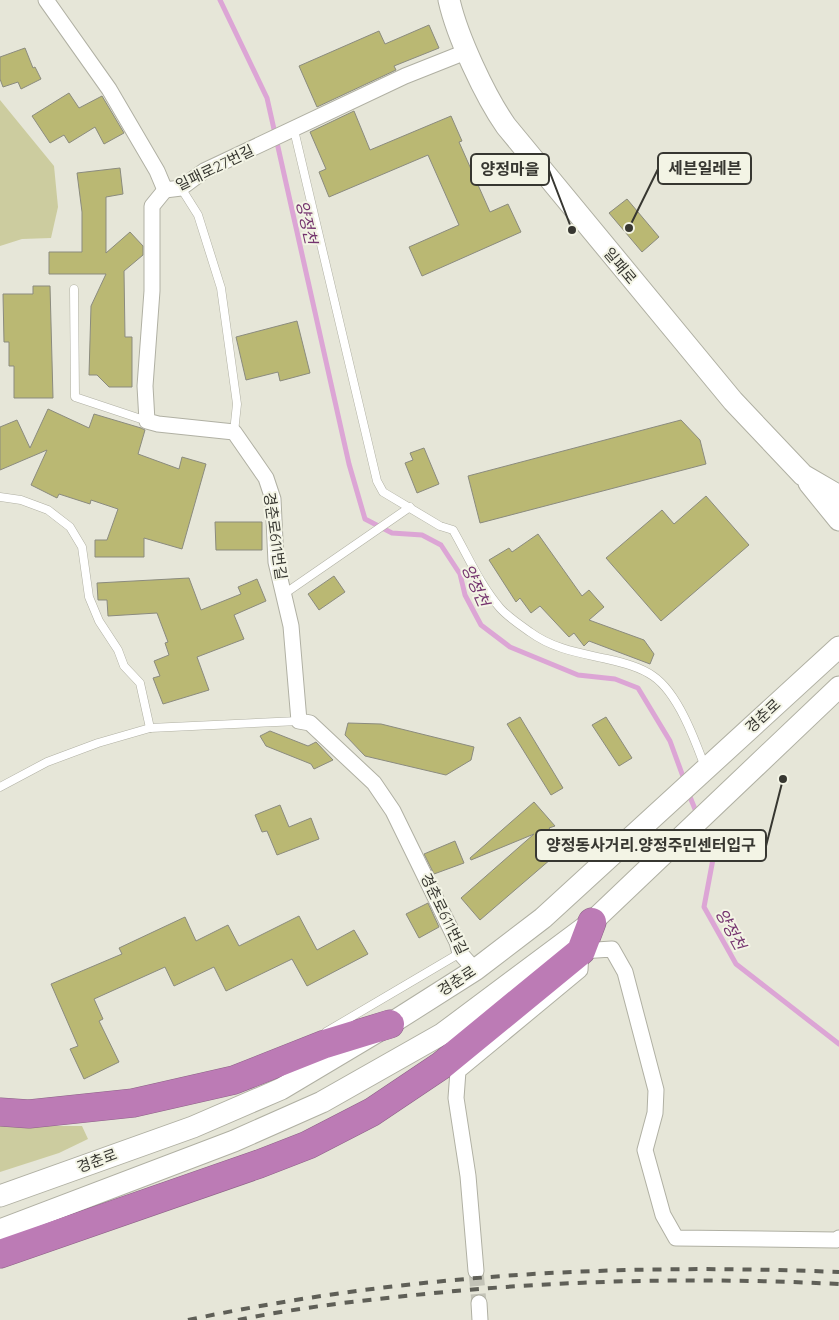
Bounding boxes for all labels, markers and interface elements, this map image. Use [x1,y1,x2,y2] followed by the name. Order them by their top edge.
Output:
[173,140,257,195] street label: 일패로27번길
[658,153,751,184] callout: 세븐일레븐
[471,154,549,185] callout: 양정마을
[668,158,742,178] text: 세븐일레븐
[481,159,540,179] text: 양정마을
[292,198,322,248] water label: 양정천
[600,244,641,288] street label: 일패로
[260,491,291,581] street label: 경춘로611번길
[458,561,495,611] water label: 양정천
[741,695,784,737] street label: 경춘로
[536,830,766,861] callout: 양정동사거리.양정주민센터입구
[546,835,756,855] text: 양정동사거리.양정주민센터입구
[417,870,472,958] street label: 경춘로611번길
[712,905,752,955] water label: 양정천
[434,961,479,1000] street label: 경춘로
[74,1145,120,1177] street label: 경춘로

